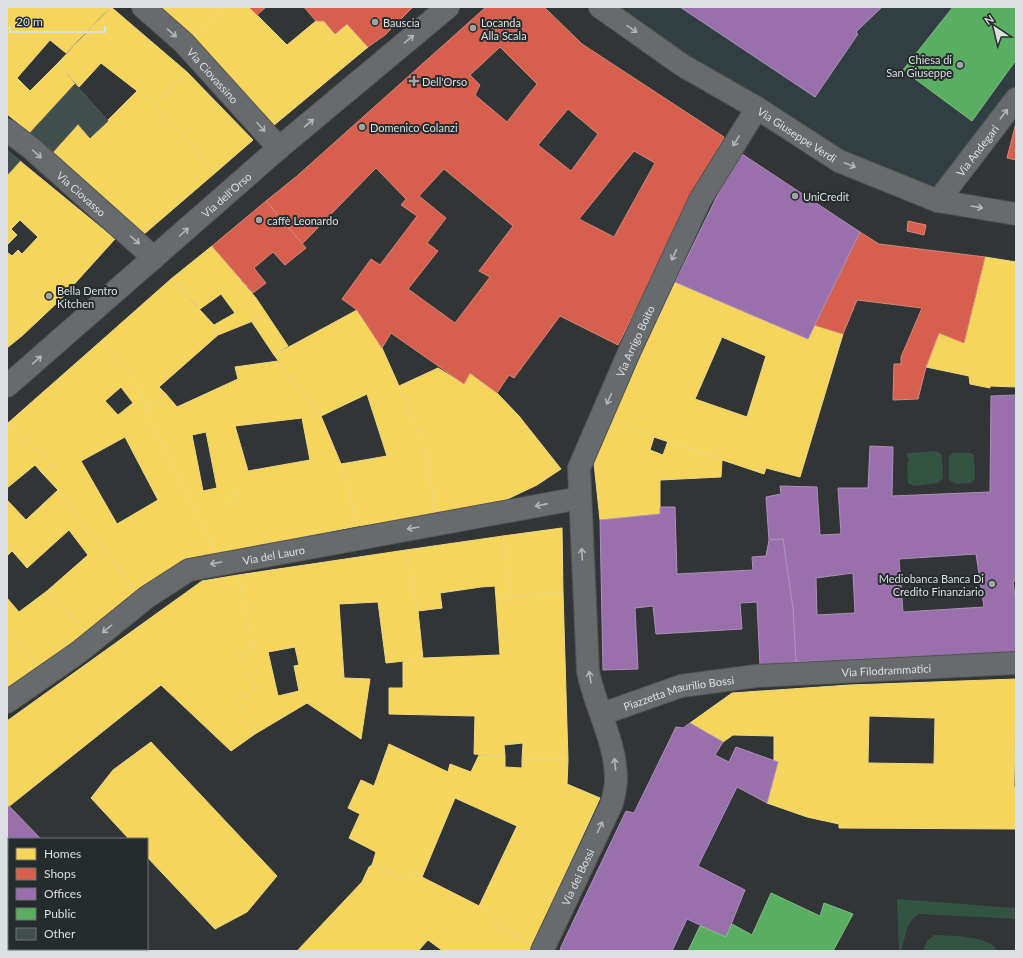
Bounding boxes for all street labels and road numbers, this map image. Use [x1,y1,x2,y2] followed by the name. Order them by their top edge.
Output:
[185,45,241,106] street label: Via Ciovassino
[756,104,840,165] street label: Via Giuseppe Verdi
[953,122,1001,179] street label: Via Andegari
[54,168,109,219] street label: Via Ciovasso
[199,169,253,220] street label: Via dell'Orso
[613,303,656,379] street label: Via Arrigo Boito
[241,542,306,567] street label: Via del Lauro
[841,661,932,678] street label: Via Filodrammatici
[621,672,735,712] street label: Piazzetta Maurilio Bossi
[558,846,596,907] street label: Via dei Bossi

